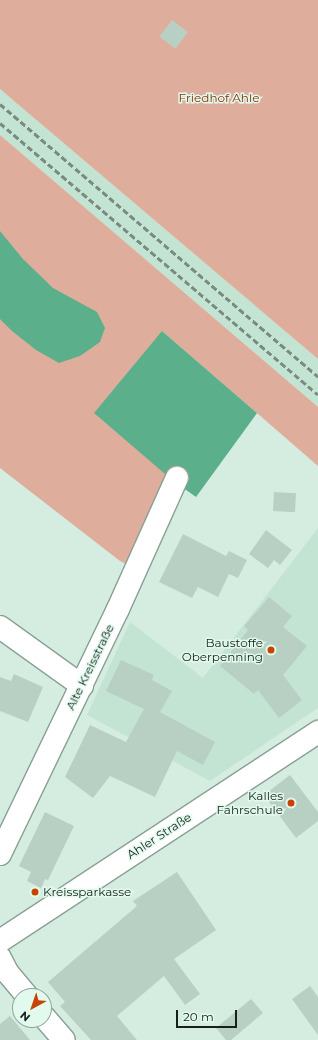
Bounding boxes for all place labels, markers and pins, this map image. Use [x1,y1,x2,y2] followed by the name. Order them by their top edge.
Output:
[182,636,263,664] place label: Baustoffe Oberpenning
[266,645,276,655] marker: Baustoffe Oberpenning
[217,789,283,817] place label: Kalles Fahrschule
[286,798,296,808] marker: Kalles Fahrschule
[43,885,131,899] place label: Kreissparkasse
[30,887,40,897] marker: Kreissparkasse

